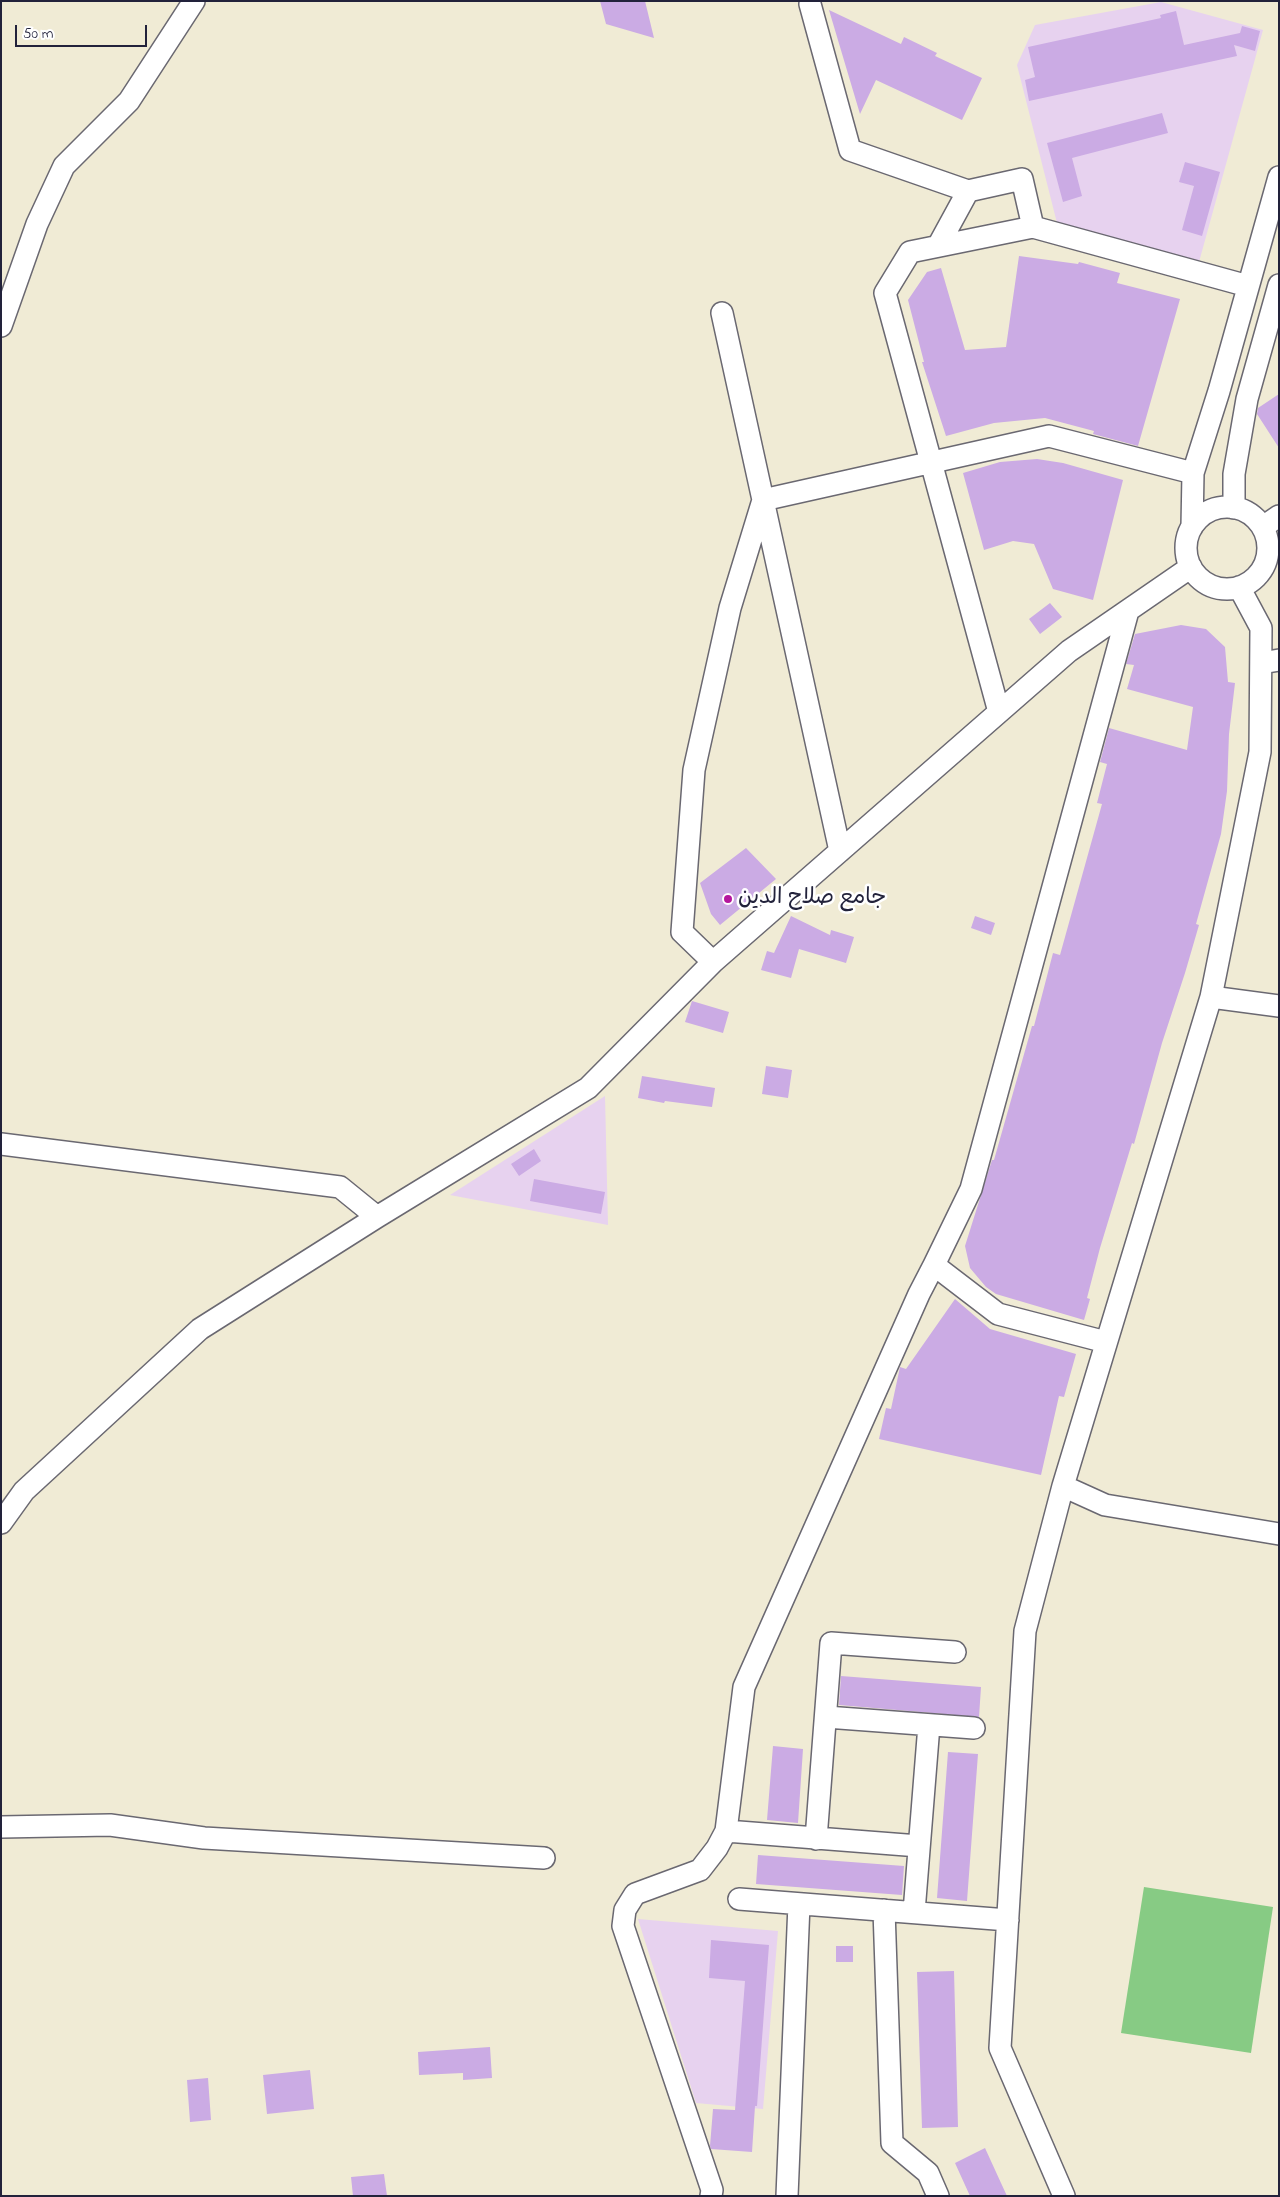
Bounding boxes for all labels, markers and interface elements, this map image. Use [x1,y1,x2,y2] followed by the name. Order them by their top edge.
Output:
[18,15,150,47] scale bar
[23,23,53,45] text: 50 m
[738,886,886,912] place label: جامع صلاح الدين
[722,893,734,905] marker: جامع صلاح الدين

